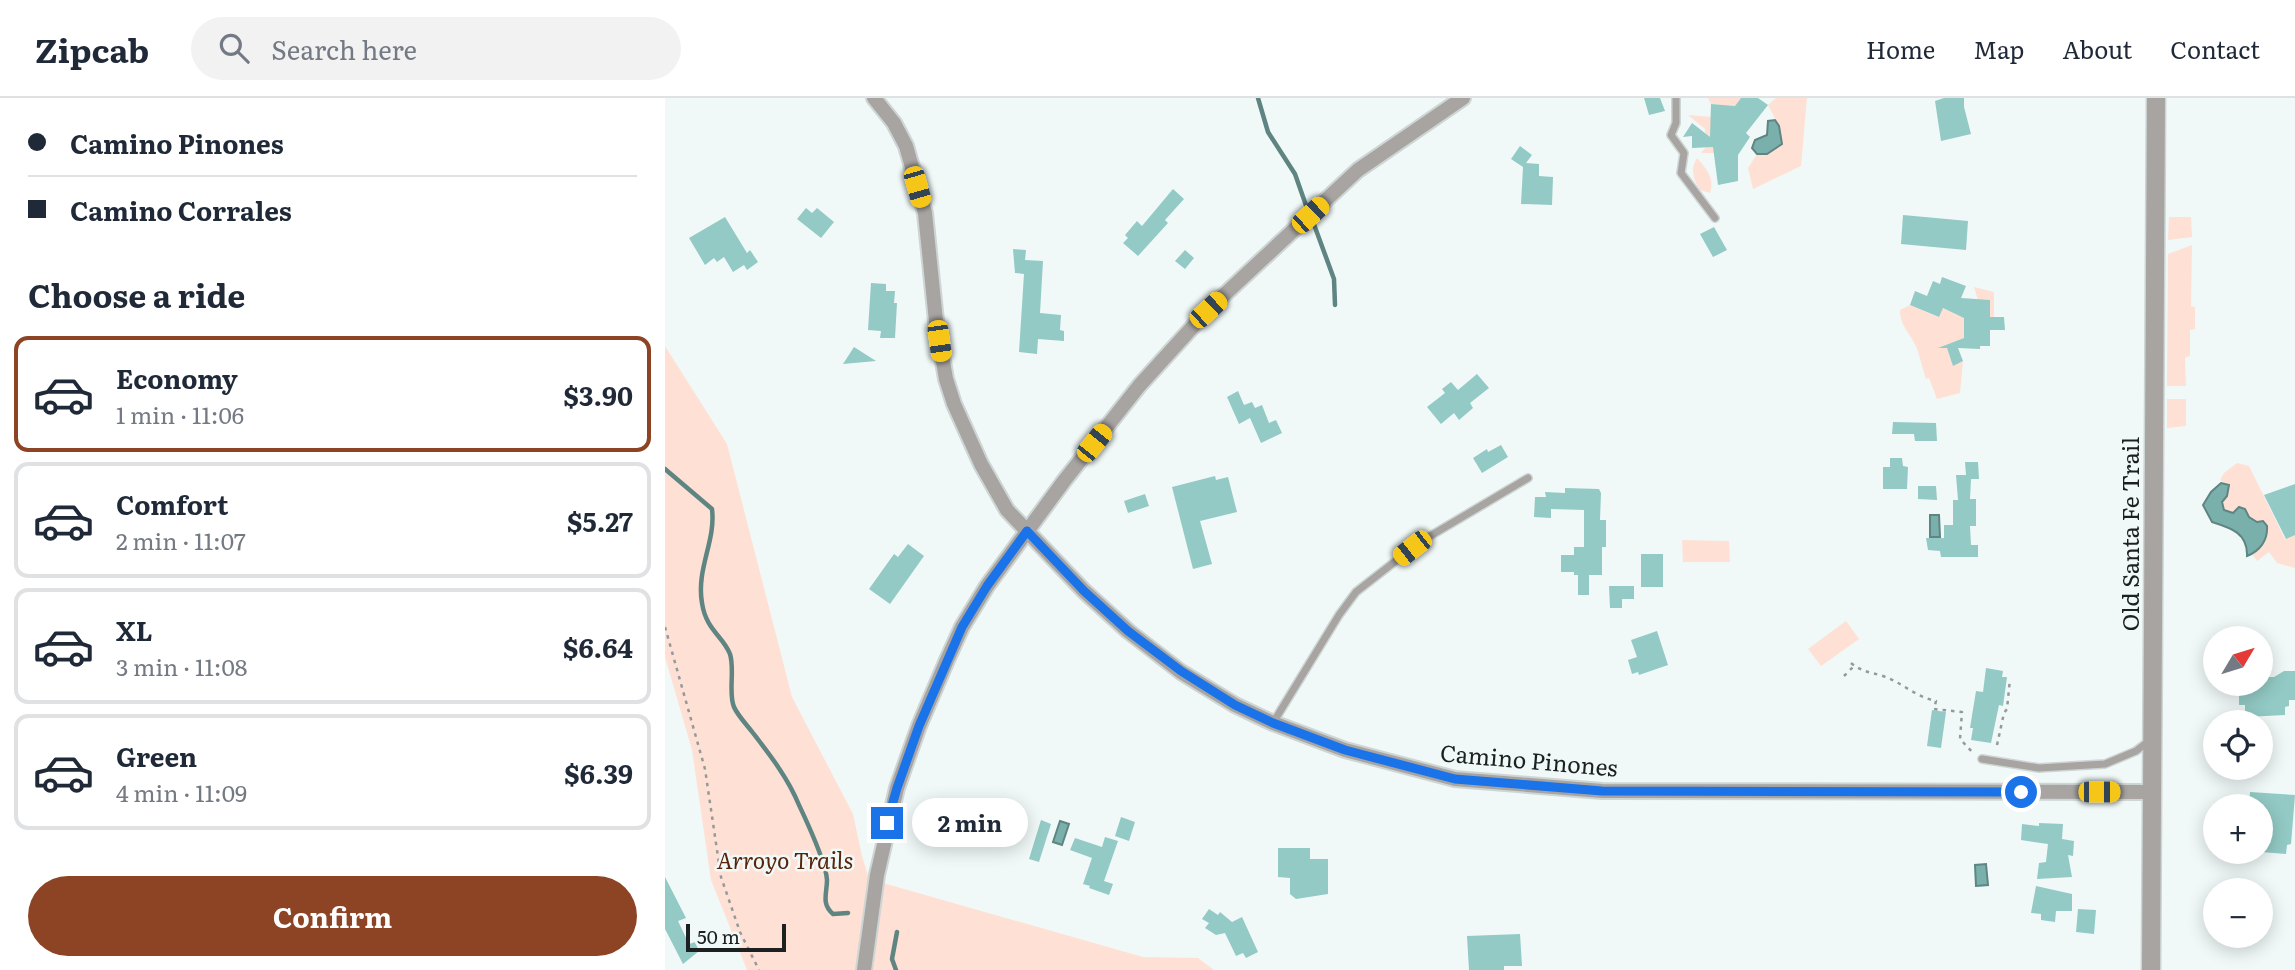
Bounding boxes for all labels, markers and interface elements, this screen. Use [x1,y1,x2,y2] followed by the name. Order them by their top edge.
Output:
[191,17,681,80] search box
[35,24,149,73] text: Zipcab
[215,29,253,67] icon: search
[271,29,417,68] text: Search here
[1866,31,1935,66] text: Home
[1973,31,2024,66] text: Map
[2062,31,2132,66] text: About
[2170,31,2260,66] text: Contact
[70,123,284,162] text: Camino Pinones
[902,164,933,210] car
[70,190,292,229] text: Camino Corrales
[1288,193,1333,237] car
[28,270,245,318] text: Choose a ride
[1186,288,1231,332] car
[926,319,953,363] car
[116,358,238,397] text: Economy
[32,363,95,426] icon: car
[563,375,633,414] text: $3.90
[116,397,244,431] text: 1 min · 11:06
[1073,420,1116,466] car
[2112,436,2146,631] street label: Old Santa Fe Trail
[116,484,228,523] text: Comfort
[32,489,95,552] icon: car
[567,501,633,540] text: $5.27
[116,523,246,557] text: 2 min · 11:07
[1389,527,1436,569] car
[116,610,153,649] text: XL
[32,615,95,678] icon: car
[2203,626,2273,696] north arrow
[2203,626,2273,948] map controls
[563,627,633,666] text: $6.64
[116,649,247,683] text: 3 min · 11:08
[2203,710,2273,780] button: locate
[1439,734,1619,784] street label: Camino Pinones
[116,736,197,775] text: Green
[32,741,95,804] icon: car
[564,753,633,792] text: $6.39
[116,775,247,809] text: 4 min · 11:09
[2005,776,2037,808] route start
[2079,782,2121,803] car
[2203,794,2273,864] button: +
[911,798,1027,848] callout: 2 min
[938,805,1002,839] text: 2 min
[871,807,903,839] route end
[717,842,854,876] park label: Arroyo Trails
[28,876,637,956] button: Confirm
[2203,878,2273,948] button: −
[686,921,786,953] scale bar
[697,922,740,950] text: 50 m

